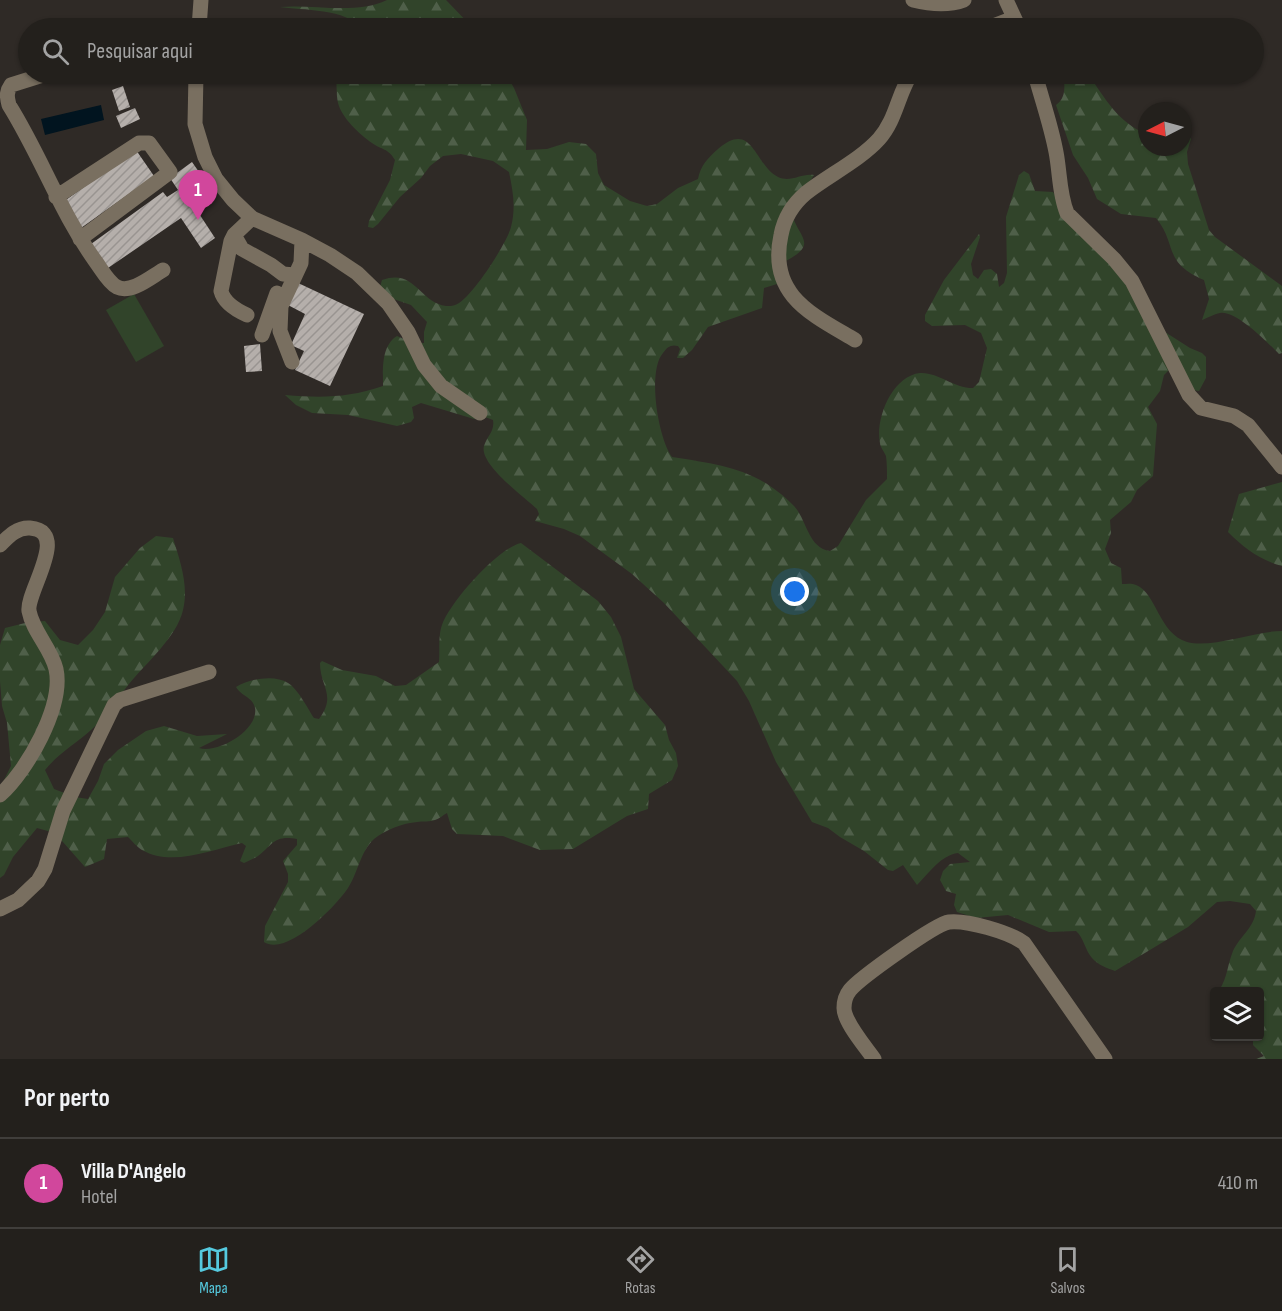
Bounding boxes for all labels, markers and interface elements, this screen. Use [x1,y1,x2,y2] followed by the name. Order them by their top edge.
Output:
[18,18,1264,84] search box
[39,35,72,68] icon: search
[87,38,192,65] text: Pesquisar aqui
[1138,102,1192,156] north arrow
[178,170,218,220] pin: 1
[780,577,809,606] your location
[1210,987,1264,1041] map controls
[1210,987,1264,1041] button: layers
[24,1083,110,1114] text: Por perto
[81,1158,186,1185] text: Villa D'Angelo
[40,1171,47,1195] text: 1
[1218,1171,1258,1195] text: 410 m
[81,1185,117,1209] text: Hotel
[197,1243,230,1298] tab: Mapa
[624,1243,657,1298] tab: Rotas
[1051,1243,1085,1298] tab: Salvos

